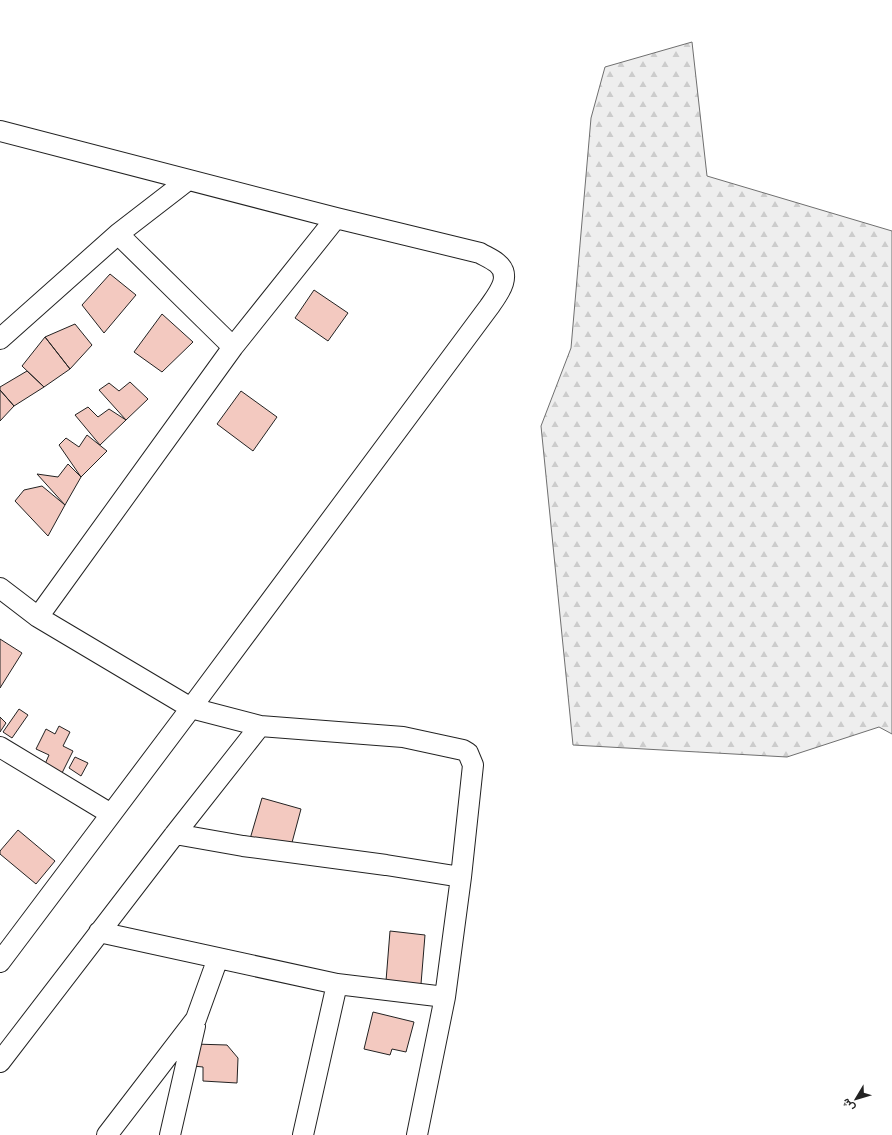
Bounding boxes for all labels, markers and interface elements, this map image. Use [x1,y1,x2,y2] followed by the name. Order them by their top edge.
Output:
[836,1079,876,1119] north arrow
[839,1096,858,1115] text: ش

